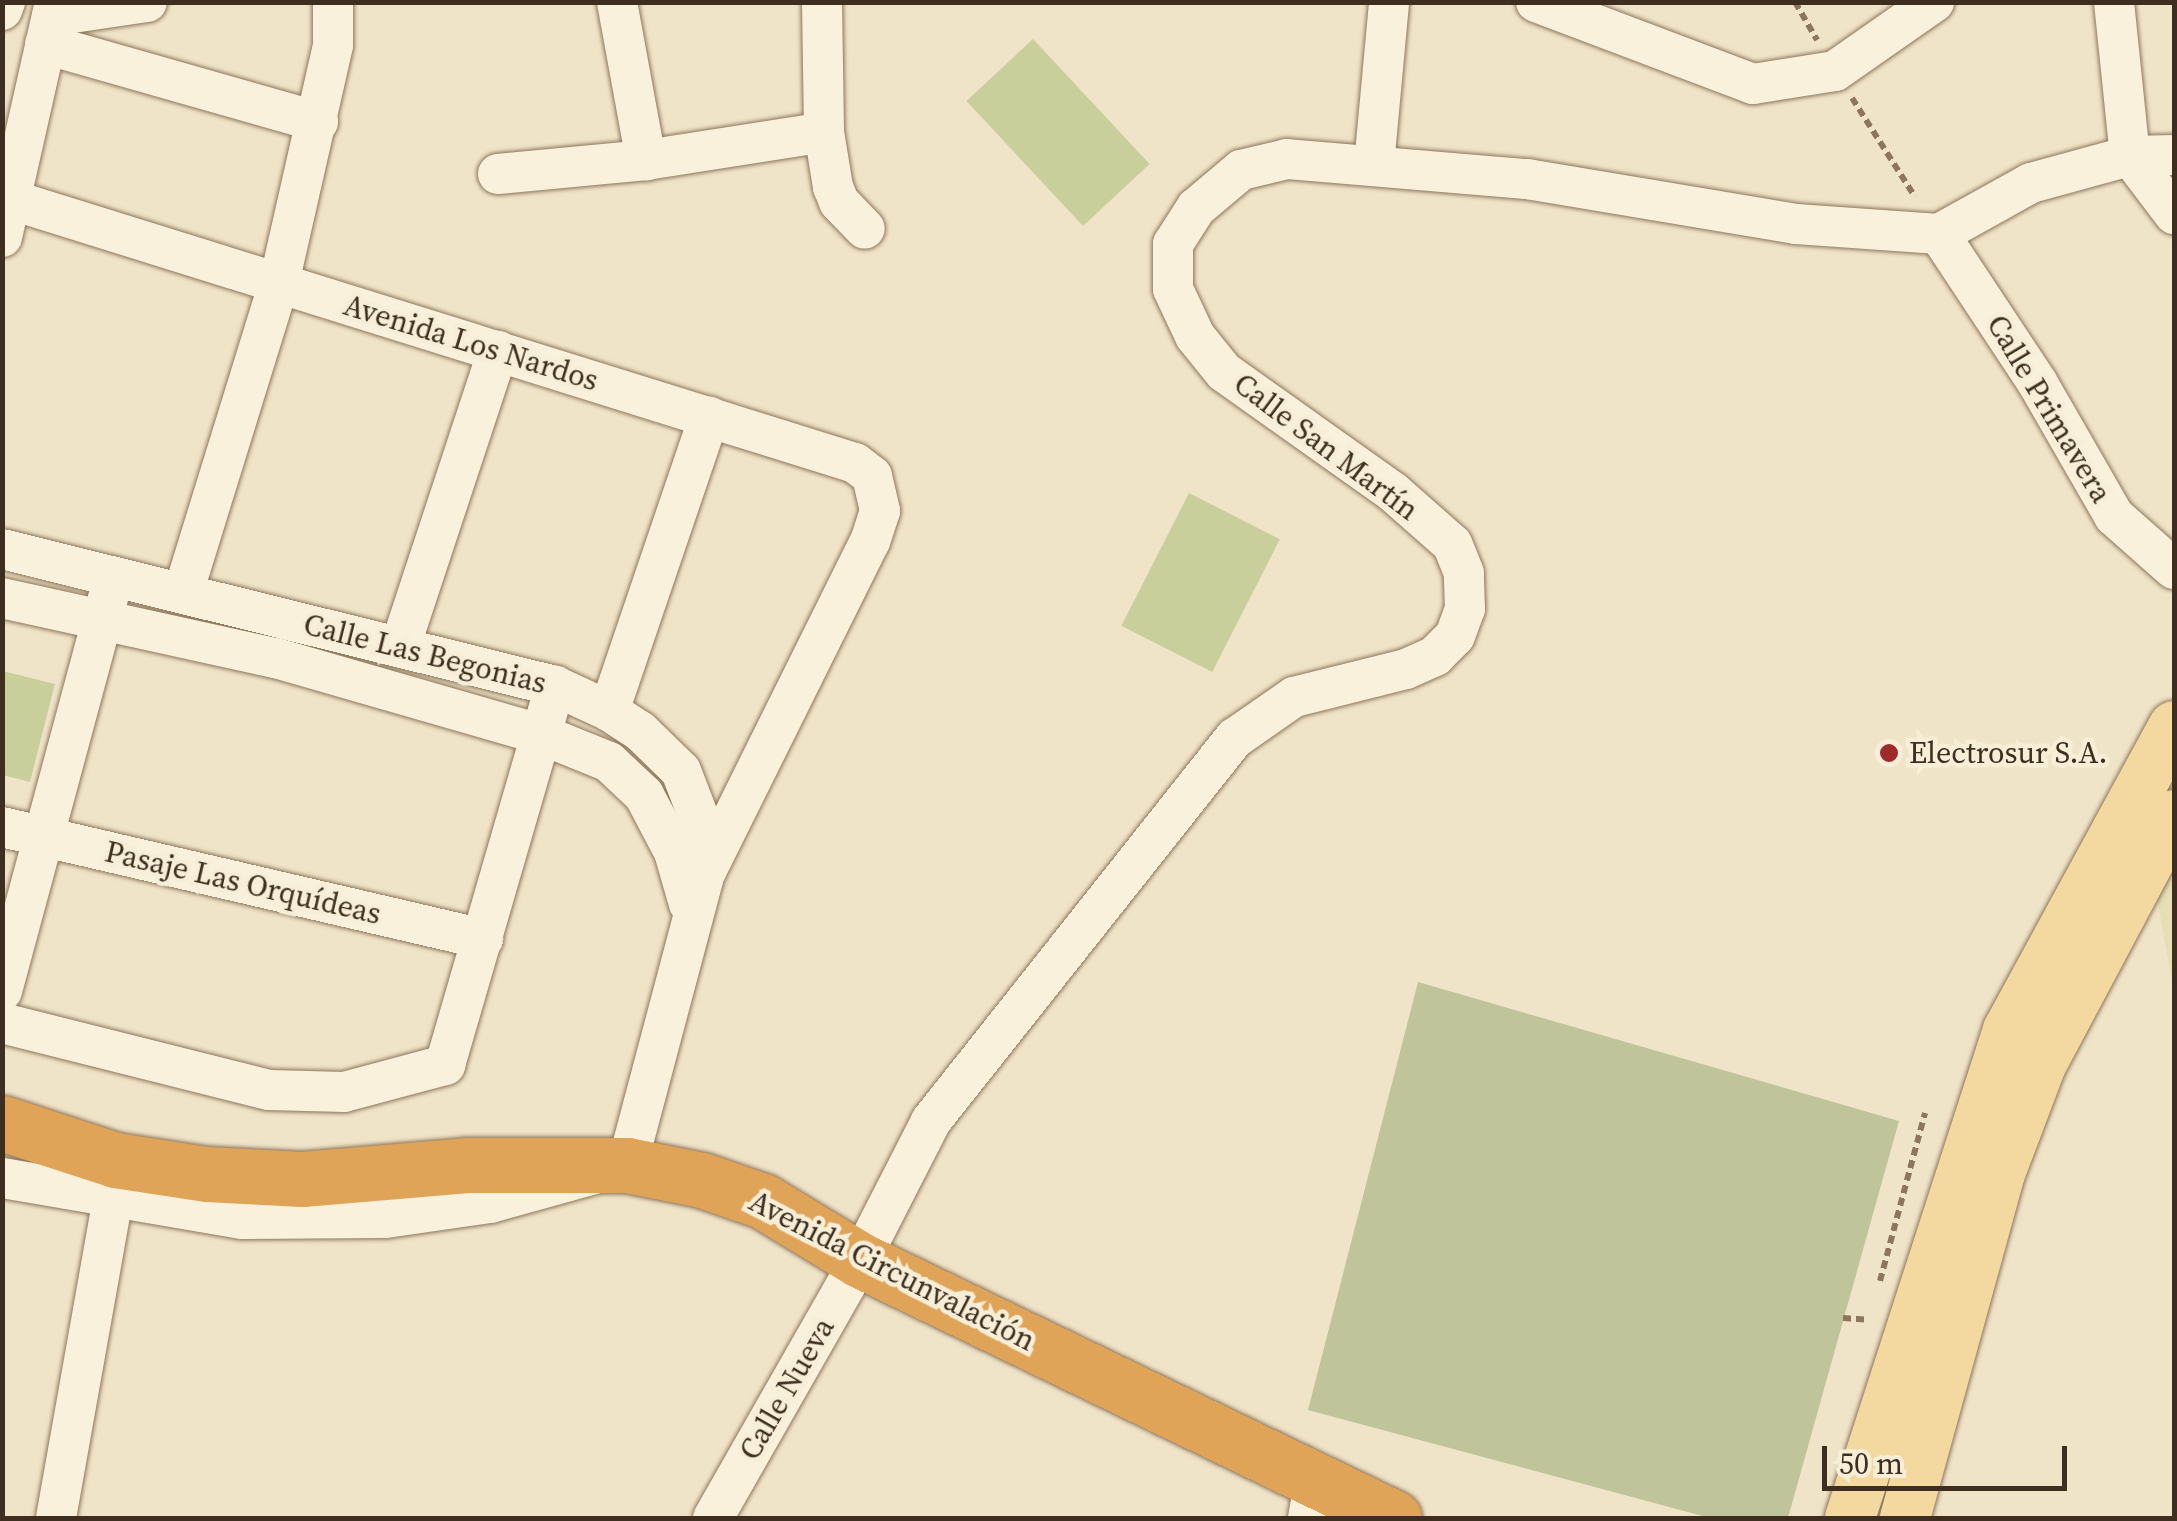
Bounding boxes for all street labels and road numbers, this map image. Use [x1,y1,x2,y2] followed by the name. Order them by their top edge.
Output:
[339,287,603,399] street label: Avenida Los Nardos
[1979,309,2119,509] street label: Calle Primavera
[1227,366,1425,528] street label: Calle San Martín
[300,606,550,702] street label: Calle Las Begonias
[102,834,384,932] street label: Pasaje Las Orquídeas
[743,1183,1041,1359] street label: Avenida Circunvalación
[732,1312,842,1466] street label: Calle Nueva

